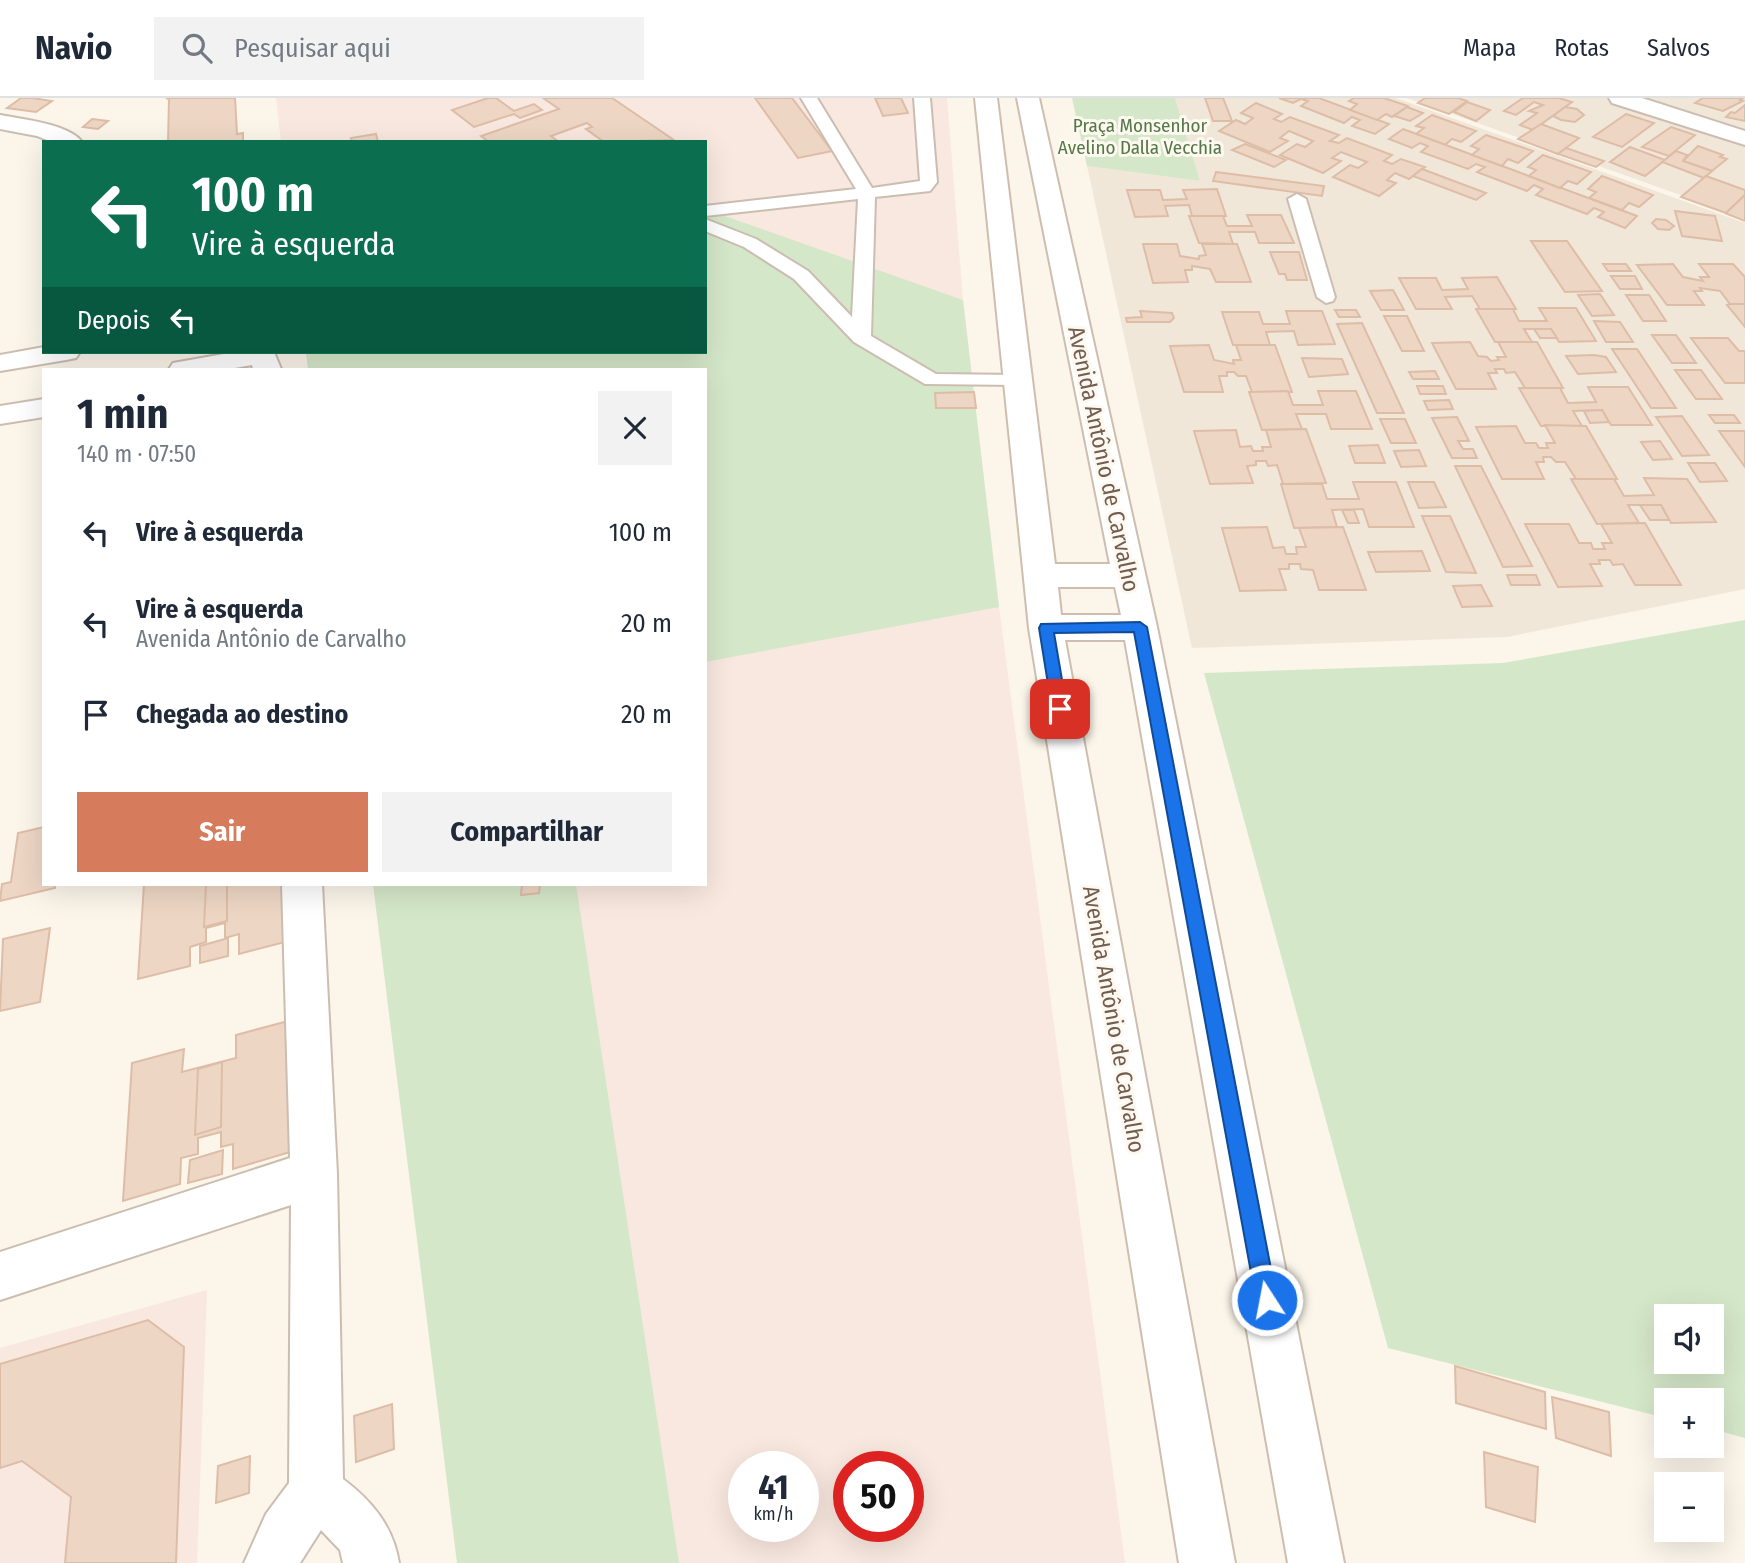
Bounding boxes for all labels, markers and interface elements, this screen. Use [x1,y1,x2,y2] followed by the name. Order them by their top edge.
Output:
[154,17,644,80] search box
[35,28,112,68] text: Navio
[178,29,216,67] icon: search
[234,33,391,64] text: Pesquisar aqui
[1463,34,1516,62] text: Mapa
[1554,34,1609,62] text: Rotas
[1647,34,1710,62] text: Salvos
[1058,114,1222,159] park label: Praça Monsenhor Avelino Dalla Vecchia
[192,165,314,224] text: 100 m
[77,168,168,259] icon: left
[192,225,395,263] text: Vire à esquerda
[164,301,202,339] icon: left
[77,305,150,336] text: Depois
[1062,324,1146,594] street label: Avenida Antônio de Carvalho
[77,389,168,439] text: 1 min
[598,391,672,465] button: close
[77,440,196,468] text: 140 m · 07:50
[77,514,115,552] icon: left
[136,517,303,548] text: Vire à esquerda
[609,517,672,548] text: 100 m
[136,594,303,625] text: Vire à esquerda
[77,605,115,643] icon: left
[621,608,672,639] text: 20 m
[136,625,407,653] text: Avenida Antônio de Carvalho
[1030,679,1090,739] pin
[1041,690,1079,728] icon: arrive
[77,696,115,734] icon: arrive
[136,699,348,730] text: Chegada ao destino
[621,699,672,730] text: 20 m
[77,792,368,872] button: Sair
[382,792,672,872] button: Compartilhar
[1077,883,1151,1155] street label: Avenida Antônio de Carvalho
[1230,1263,1304,1337] position arrow
[1654,1304,1724,1542] map controls
[1654,1304,1724,1374] button: sound
[1654,1388,1724,1458] button: +
[833,1451,924,1542] speed limit sign: 50
[758,1466,789,1508] text: 41
[1654,1472,1724,1542] button: −
[753,1503,794,1525] text: km/h

